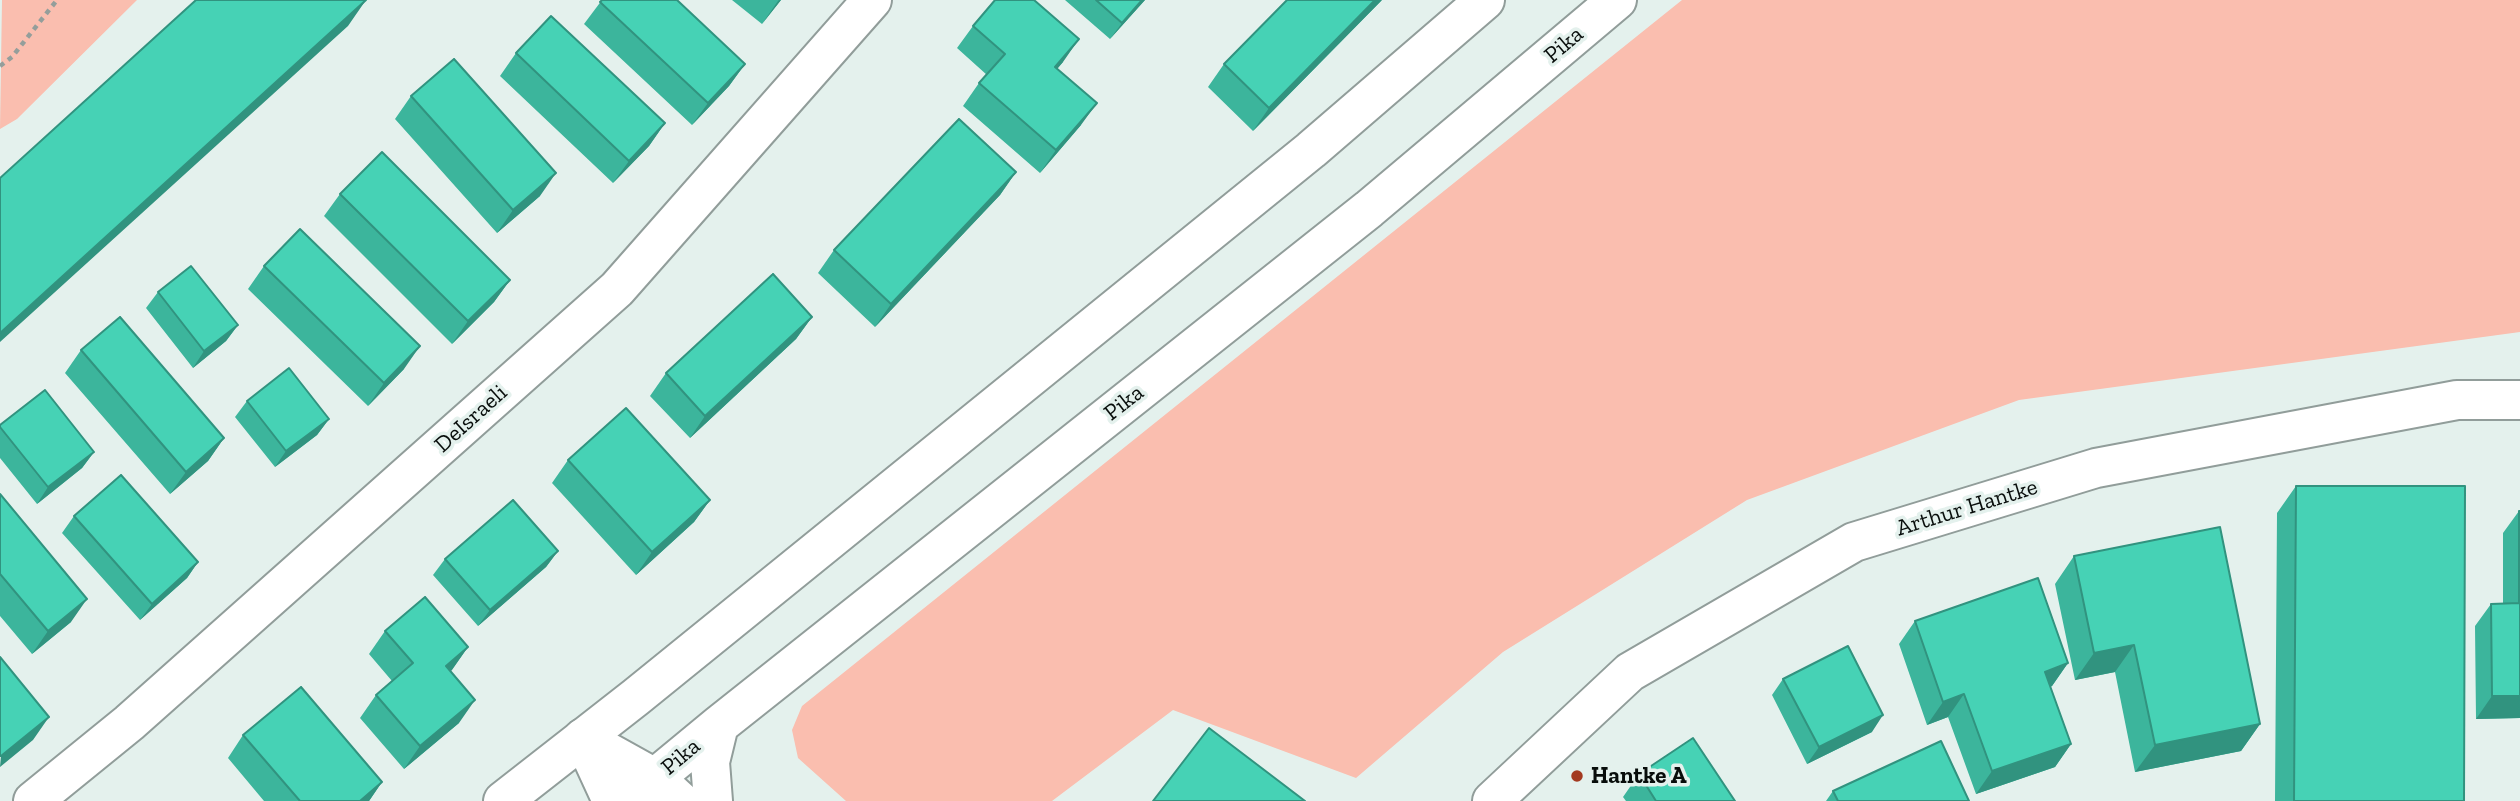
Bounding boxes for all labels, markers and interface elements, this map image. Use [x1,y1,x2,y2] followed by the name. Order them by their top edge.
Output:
[1539,21,1589,69] street label: Pika
[429,379,513,459] street label: DeIsraeli
[1099,379,1149,427] street label: Pika
[1893,473,2041,543] street label: Arthur Hantke
[656,733,706,781] street label: Pika
[1591,762,1687,790] place label: Hantke A
[1569,768,1585,784] marker: Hantke A

